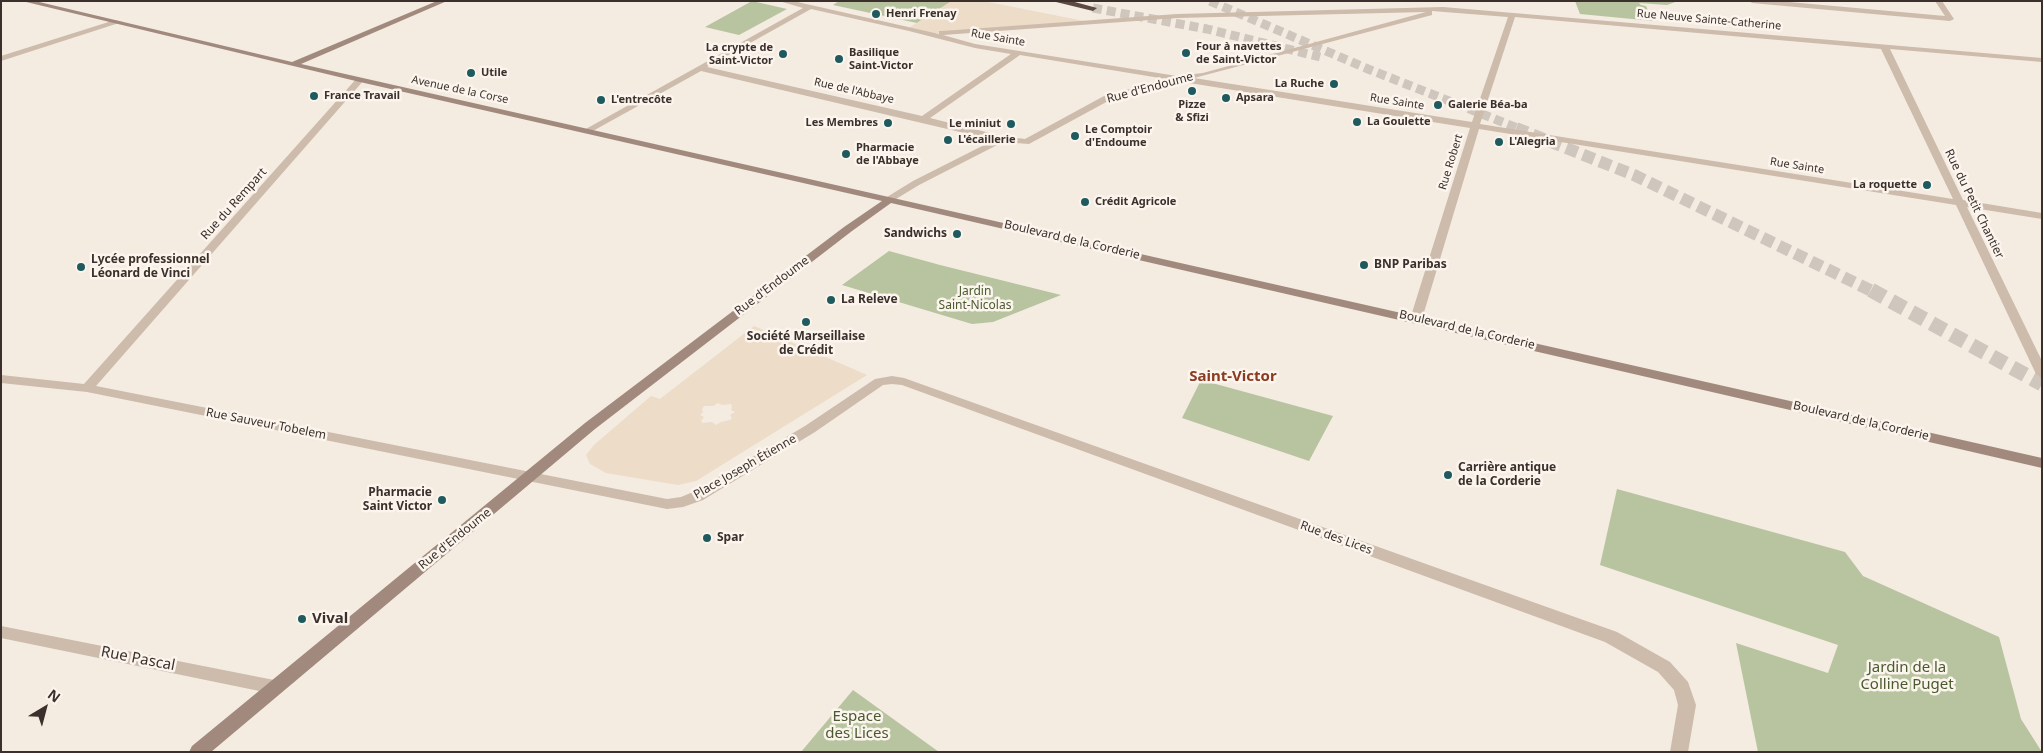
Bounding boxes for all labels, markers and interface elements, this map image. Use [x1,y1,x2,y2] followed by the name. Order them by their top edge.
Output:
[886,7,957,21] place label: Henri Frenay
[1636,7,1782,33] street label: Rue Neuve Sainte-Catherine
[870,8,882,20] marker: Henri Frenay
[970,27,1026,49] street label: Rue Sainte
[1196,40,1282,66] place label: Four à navettes de Saint-Victor
[706,41,773,67] place label: La crypte de Saint-Victor
[849,46,913,72] place label: Basilique Saint-Victor
[1180,47,1192,59] marker: Four à navettes de Saint-Victor
[777,48,789,60] marker: La crypte de Saint-Victor
[833,53,845,65] marker: Basilique Saint-Victor
[481,66,507,80] place label: Utile
[465,67,477,79] marker: Utile
[1105,70,1195,106] street label: Rue d'Endoume
[410,73,510,107] street label: Avenue de la Corse
[813,75,895,107] street label: Rue de l'Abbaye
[1275,77,1324,91] place label: La Ruche
[1328,78,1340,90] marker: La Ruche
[1186,85,1198,97] marker: Pizze & Sfizi
[324,89,400,103] place label: France Travail
[308,90,320,102] marker: France Travail
[1236,91,1274,105] place label: Apsara
[1369,91,1425,113] street label: Rue Sainte
[1220,92,1232,104] marker: Apsara
[611,93,672,107] place label: L'entrecôte
[595,94,607,106] marker: L'entrecôte
[1175,98,1209,124] place label: Pizze & Sfizi
[1448,98,1528,112] place label: Galerie Béa-ba
[1432,99,1444,111] marker: Galerie Béa-ba
[1367,115,1431,129] place label: La Goulette
[805,116,878,130] place label: Les Membres
[1351,116,1363,128] marker: La Goulette
[882,117,894,129] marker: Les Membres
[949,117,1001,131] place label: Le miniut
[1005,118,1017,130] marker: Le miniut
[1085,123,1152,149] place label: Le Comptoir d'Endoume
[1069,130,1081,142] marker: Le Comptoir d'Endoume
[1436,132,1466,192] street label: Rue Robert
[958,133,1016,147] place label: L'écaillerie
[942,134,954,146] marker: L'écaillerie
[1509,135,1556,149] place label: L'Alegria
[1493,136,1505,148] marker: L'Alegria
[856,141,919,167] place label: Pharmacie de l'Abbaye
[1941,147,2007,261] street label: Rue du Petit Chantier
[840,148,852,160] marker: Pharmacie de l'Abbaye
[1769,155,1825,177] street label: Rue Sainte
[198,165,270,243] street label: Rue du Rempart
[1853,178,1917,192] place label: La roquette
[1921,179,1933,191] marker: La roquette
[1095,195,1176,209] place label: Crédit Agricole
[1079,196,1091,208] marker: Crédit Agricole
[1003,217,1141,263] street label: Boulevard de la Corderie
[884,227,947,241] place label: Sandwichs
[951,228,963,240] marker: Sandwichs
[91,253,210,281] place label: Lycée professionnel Léonard de Vinci
[732,253,812,319] street label: Rue d'Endoume
[1374,258,1447,272] place label: BNP Paribas
[1358,259,1370,271] marker: BNP Paribas
[75,261,87,273] marker: Lycée professionnel Léonard de Vinci
[939,285,1011,313] park label: Jardin Saint-Nicolas
[841,293,898,307] place label: La Releve
[825,294,837,306] marker: La Releve
[1398,307,1536,353] street label: Boulevard de la Corderie
[800,316,812,328] marker: Société Marseillaise de Crédit
[747,330,865,358] place label: Société Marseillaise de Crédit
[1189,368,1277,386] district label: Saint-Victor
[1792,398,1930,444] street label: Boulevard de la Corderie
[205,405,327,443] street label: Rue Sauveur Tobelem
[691,432,799,502] street label: Place Joseph Étienne
[1458,461,1556,489] place label: Carrière antique de la Corderie
[1442,469,1454,481] marker: Carrière antique de la Corderie
[363,486,432,514] place label: Pharmacie Saint Victor
[436,494,448,506] marker: Pharmacie Saint Victor
[416,505,494,573] street label: Rue d'Endoume
[1298,518,1374,558] street label: Rue des Lices
[717,531,744,545] place label: Spar
[701,532,713,544] marker: Spar
[312,610,348,628] place label: Vival
[296,613,308,625] marker: Vival
[99,643,177,675] street label: Rue Pascal
[1860,659,1954,694] park label: Jardin de la Colline Puget
[20,683,70,733] north arrow
[44,685,65,707] text: N
[825,708,889,743] park label: Espace des Lices

